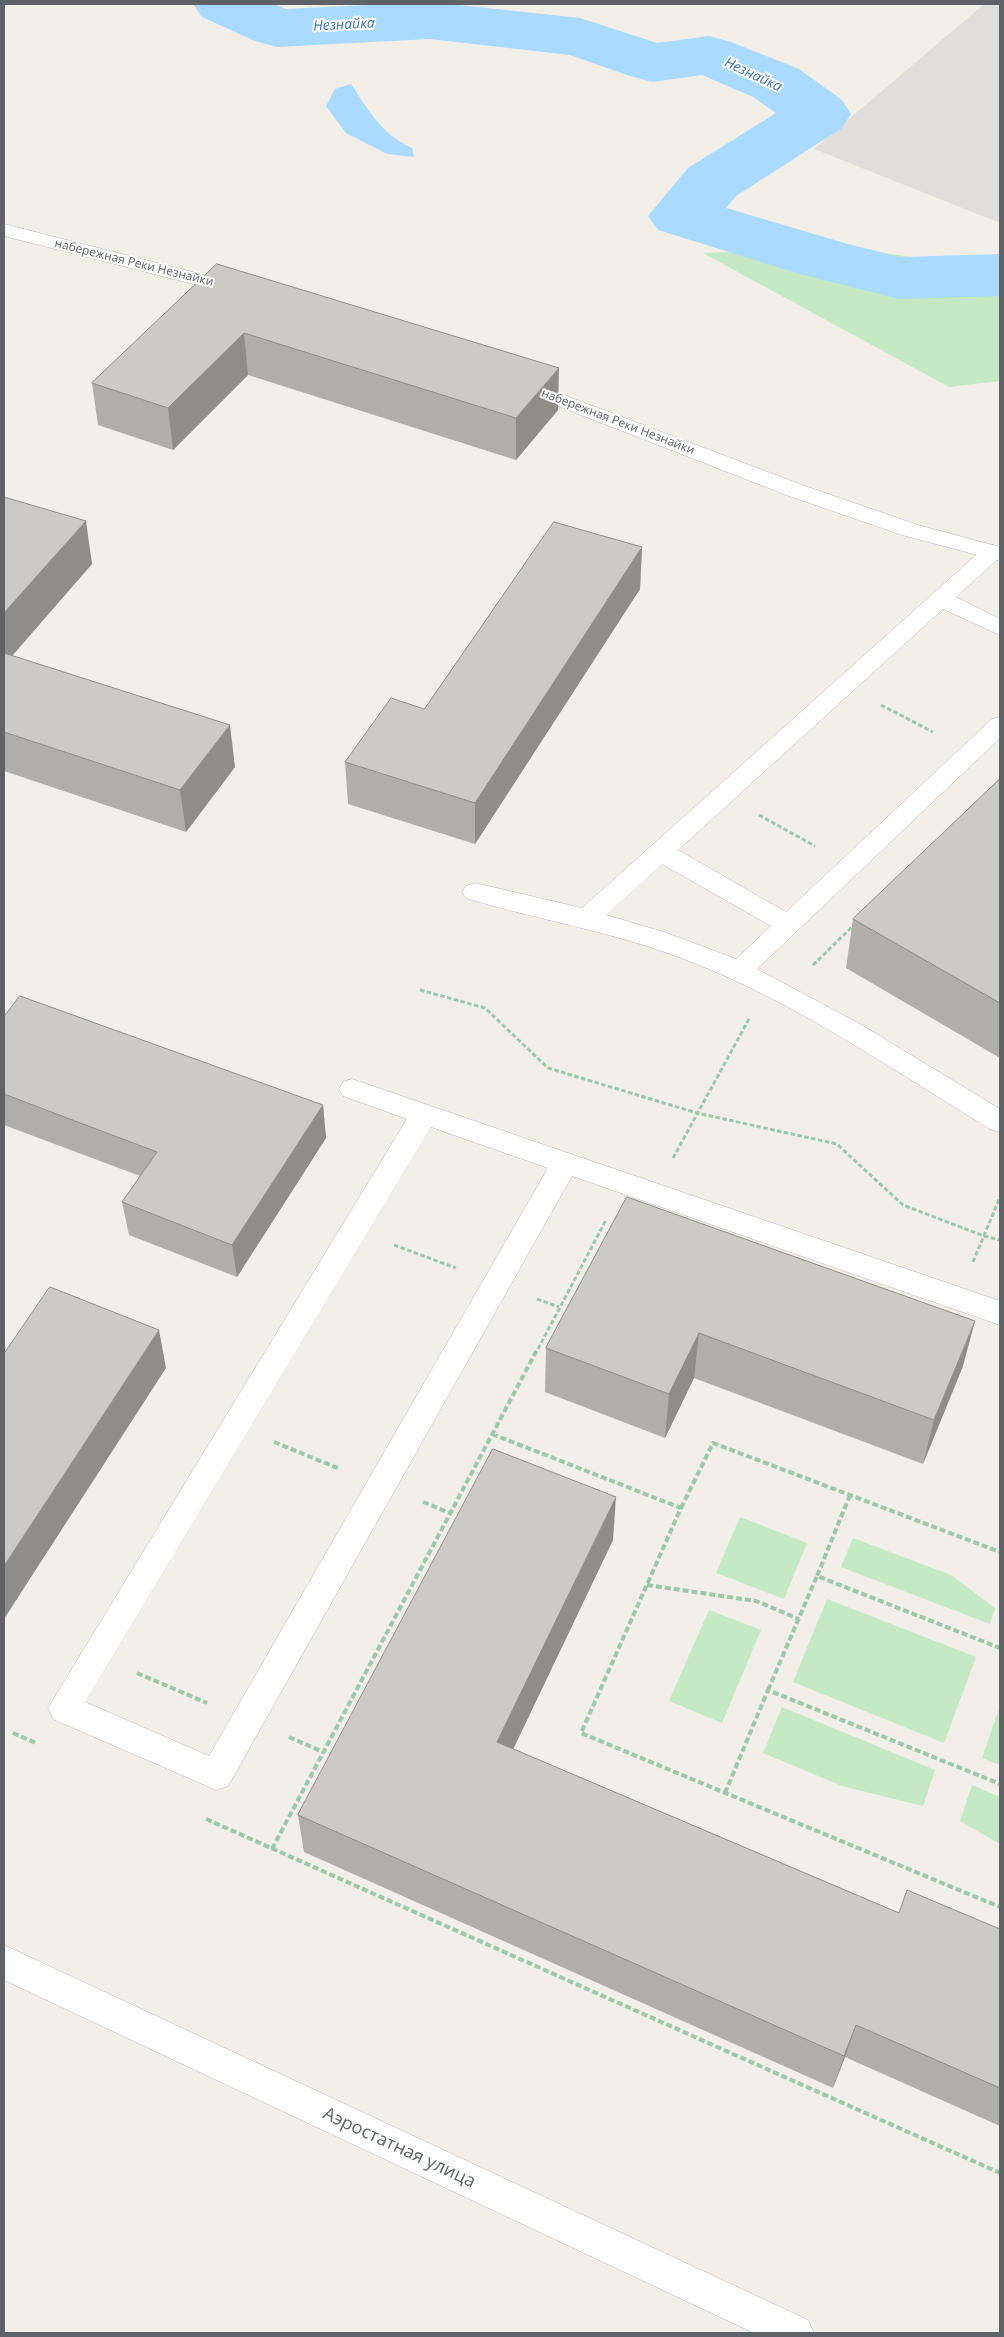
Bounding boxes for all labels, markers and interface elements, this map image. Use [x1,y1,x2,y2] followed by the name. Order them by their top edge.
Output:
[313,15,375,35] water label: Незнайка
[722,54,784,96] water label: Незнайка
[53,236,215,290] street label: набережная Реки Незнайки
[539,386,697,458] street label: набережная Реки Незнайки
[319,2103,479,2193] street label: Аэростатная улица

